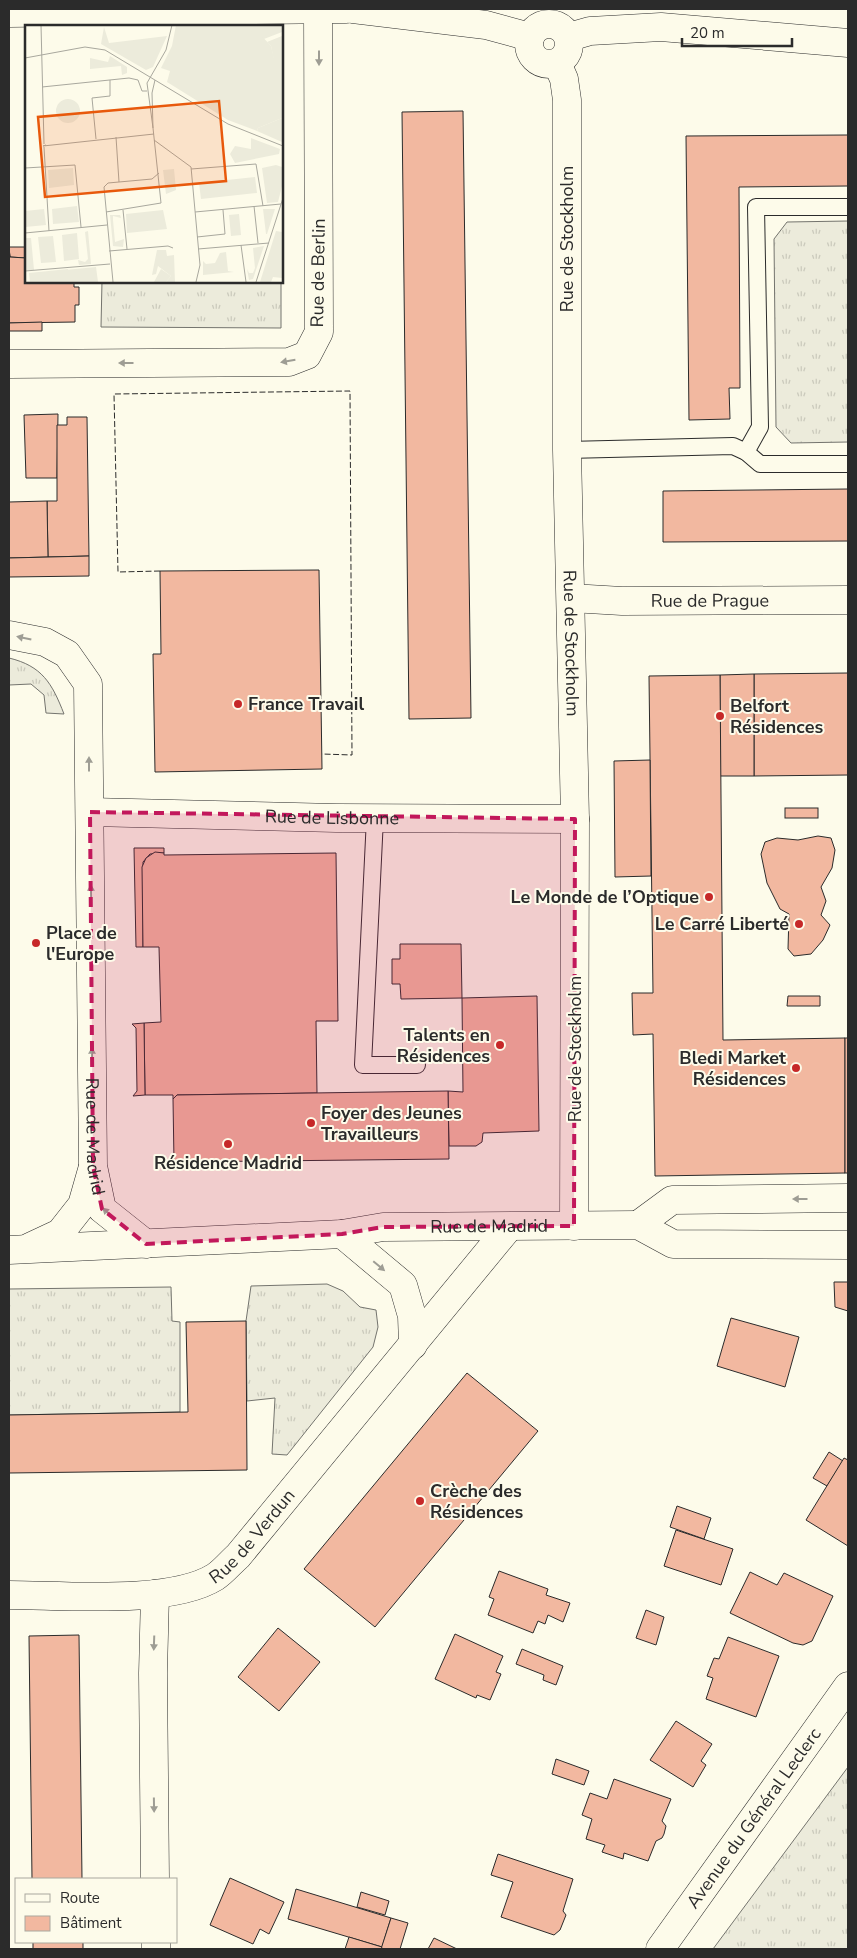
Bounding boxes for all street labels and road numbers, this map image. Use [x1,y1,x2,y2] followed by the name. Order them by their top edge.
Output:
[555,166,579,312] street label: Rue de Stockholm
[305,218,331,328] street label: Rue de Berlin
[558,570,585,717] street label: Rue de Stockholm
[651,588,769,613] street label: Rue de Prague
[265,804,399,830] street label: Rue de Lisbonne
[563,976,587,1122] street label: Rue de Stockholm
[80,1078,111,1197] street label: Rue de Madrid
[430,1214,548,1239] street label: Rue de Madrid
[204,1484,300,1590] street label: Rue de Verdun
[681,1723,826,1913] street label: Avenue du Général Leclerc

